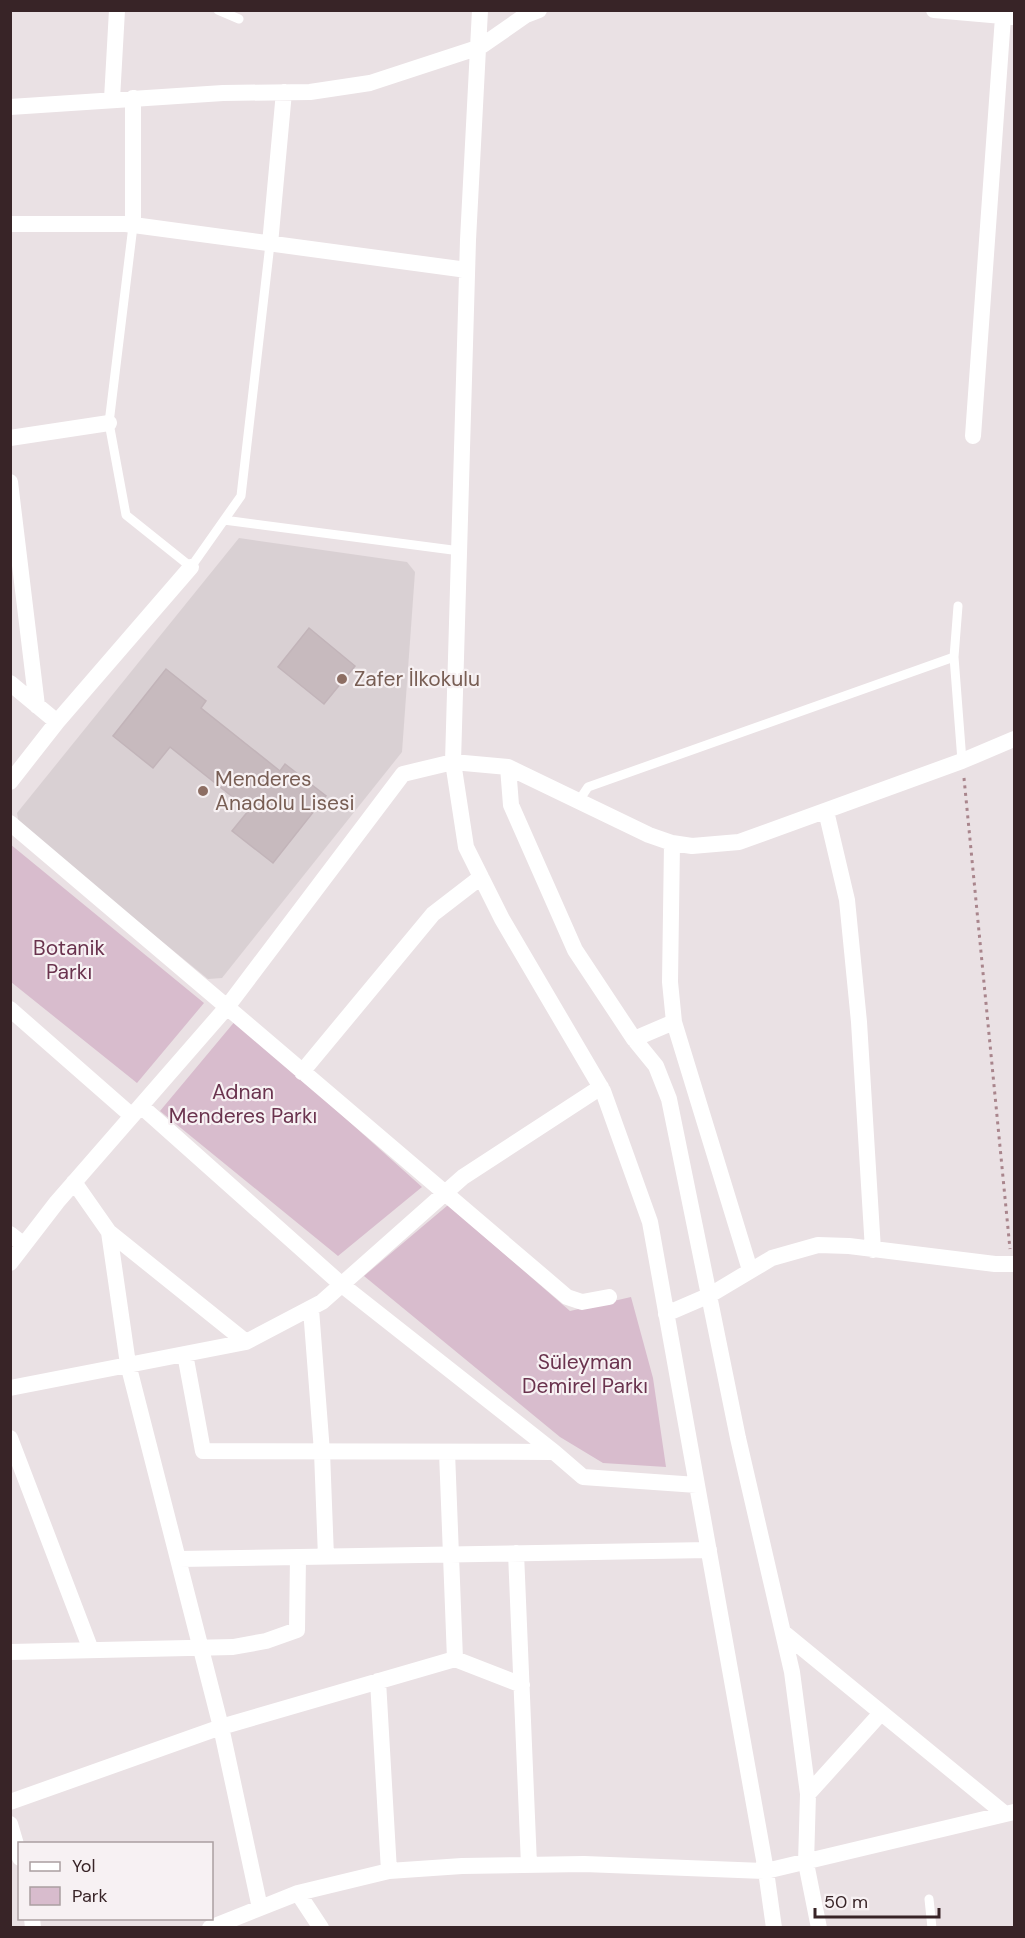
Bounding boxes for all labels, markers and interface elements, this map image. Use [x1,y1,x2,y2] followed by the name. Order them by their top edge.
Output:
[354,665,480,693] place label: Zafer İlkokulu
[335,672,349,686] marker: Zafer İlkokulu
[215,765,355,817] place label: Menderes Anadolu Lisesi
[196,784,210,798] marker: Menderes Anadolu Lisesi
[33,934,105,986] park label: Botanik Parkı
[169,1078,317,1130] park label: Adnan Menderes Parkı
[522,1348,648,1400] park label: Süleyman Demirel Parkı
[18,1842,213,1920] legend
[72,1854,96,1878] text: Yol
[815,1881,940,1919] scale bar
[72,1884,108,1908] text: Park
[824,1890,868,1914] text: 50 m

